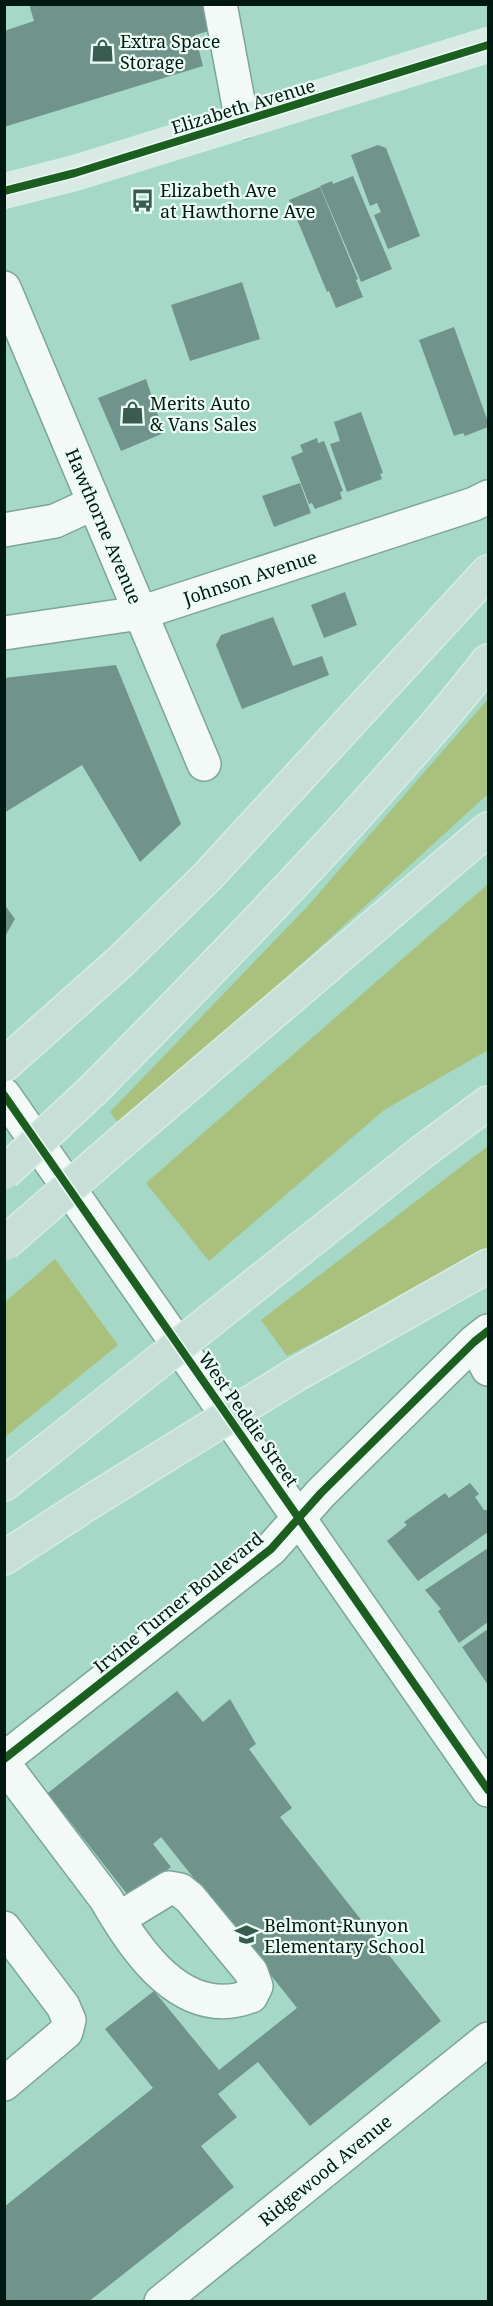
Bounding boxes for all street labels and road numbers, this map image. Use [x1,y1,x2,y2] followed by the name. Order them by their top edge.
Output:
[168,73,318,139] street label: Elizabeth Avenue
[60,445,148,607] street label: Hawthorne Avenue
[179,544,320,610] street label: Johnson Avenue
[193,1347,305,1491] street label: West Peddie Street
[88,1526,268,1678] street label: Irvine Turner Boulevard
[254,2109,396,2231] street label: Ridgewood Avenue

